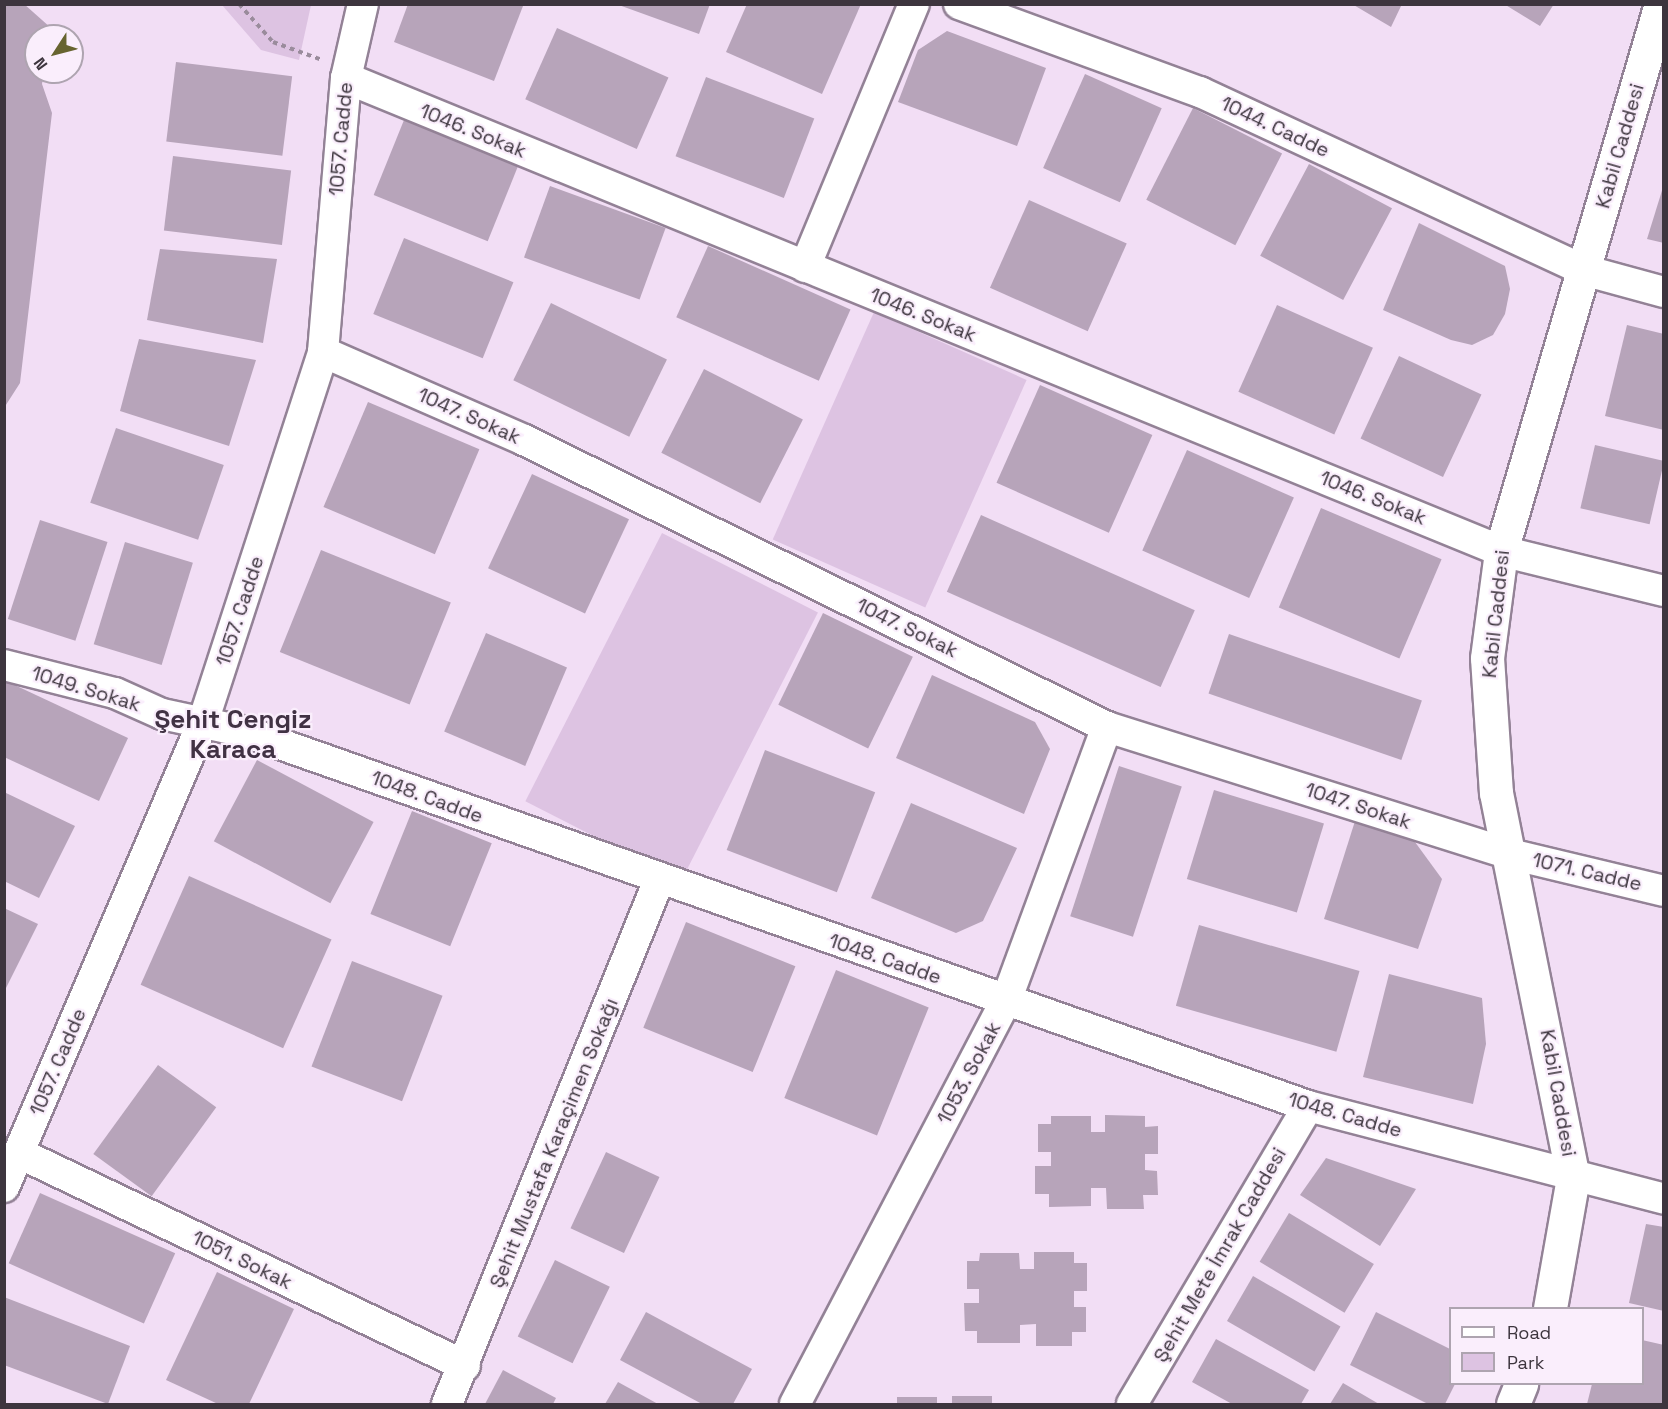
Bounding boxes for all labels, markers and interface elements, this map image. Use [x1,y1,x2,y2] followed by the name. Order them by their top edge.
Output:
[24,24,84,84] north arrow
[29,53,52,74] text: N
[324,81,358,197] street label: 1057. Cadde
[1591,81,1649,211] street label: Kabil Caddesi
[1216,91,1334,163] street label: 1044. Cadde
[416,99,530,163] street label: 1046. Sokak
[866,283,980,347] street label: 1046. Sokak
[414,383,524,449] street label: 1047. Sokak
[1316,466,1430,530] street label: 1046. Sokak
[1477,549,1515,679] street label: Kabil Caddesi
[211,553,269,669] street label: 1057. Cadde
[852,593,962,663] street label: 1047. Sokak
[28,661,144,717] street label: 1049. Sokak
[155,704,311,766] district label: Şehit Cengiz Karaca
[367,766,487,828] street label: 1048. Cadde
[1302,777,1414,835] street label: 1047. Sokak
[1530,848,1644,896] street label: 1071. Cadde
[825,928,945,990] street label: 1048. Cadde
[485,995,623,1291] street label: Şehit Mustafa Karaçimen Sokağı
[25,1004,91,1120] street label: 1057. Cadde
[932,1018,1006,1128] street label: 1053. Sokak
[1535,1028,1581,1158] street label: Kabil Caddesi
[1285,1087,1405,1143] street label: 1048. Cadde
[1149,1143,1291,1367] street label: Şehit Mete İmrak Caddesi
[188,1225,296,1295] street label: 1051. Sokak
[1449,1307,1644,1385] legend
[1507,1321,1551,1344] text: Road
[1507,1351,1544,1374] text: Park

